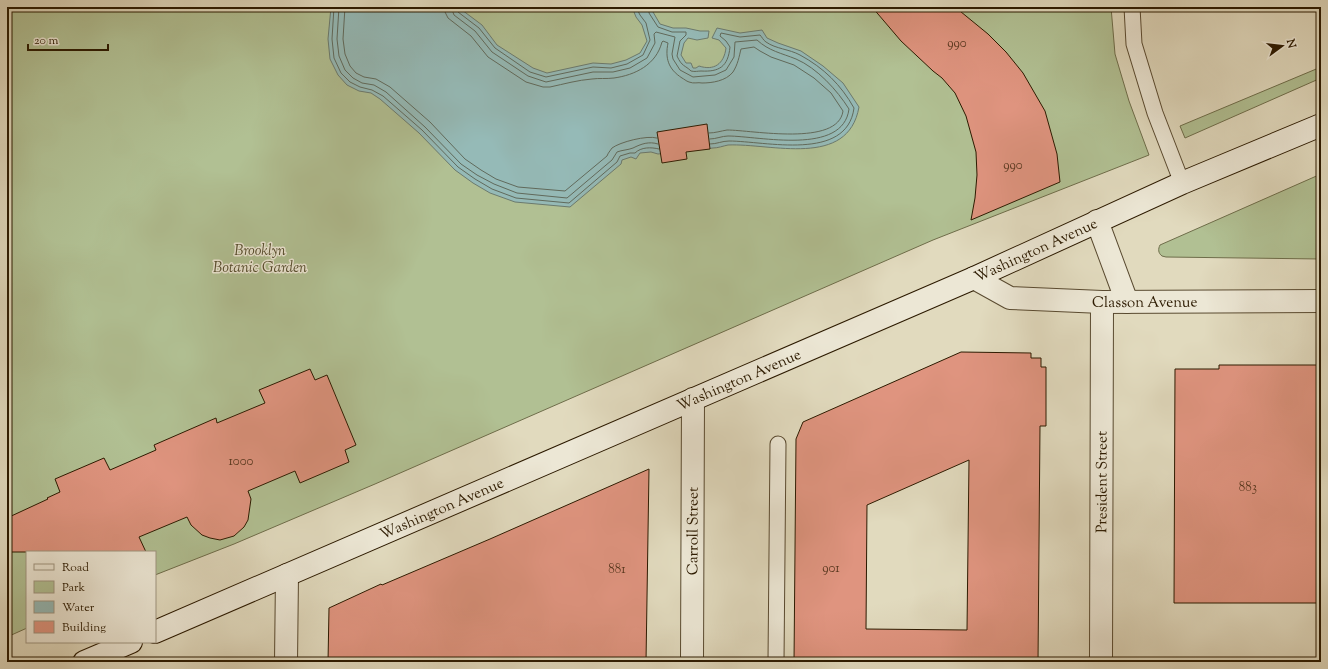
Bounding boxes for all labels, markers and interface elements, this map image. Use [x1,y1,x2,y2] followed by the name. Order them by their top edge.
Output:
[28,26,108,52] scale bar
[1262,26,1302,66] north arrow
[34,32,59,50] text: 20 m
[947,35,967,53] house number: 990
[1282,36,1300,50] text: N
[1003,157,1023,175] house number: 990
[971,214,1101,288] street label: Washington Avenue
[213,241,307,279] park label: Brooklyn Botanic Garden
[1091,293,1198,314] street label: Classon Avenue
[674,345,805,417] street label: Washington Avenue
[1092,431,1114,533] street label: President Street
[229,453,254,471] house number: 1000
[377,474,507,546] street label: Washington Avenue
[1239,479,1257,497] house number: 883
[683,487,705,575] street label: Carroll Street
[26,551,156,643] legend
[62,559,89,577] text: Road
[822,560,840,578] house number: 901
[608,561,626,579] house number: 881
[62,579,85,597] text: Park
[62,599,95,617] text: Water
[62,619,106,637] text: Building

